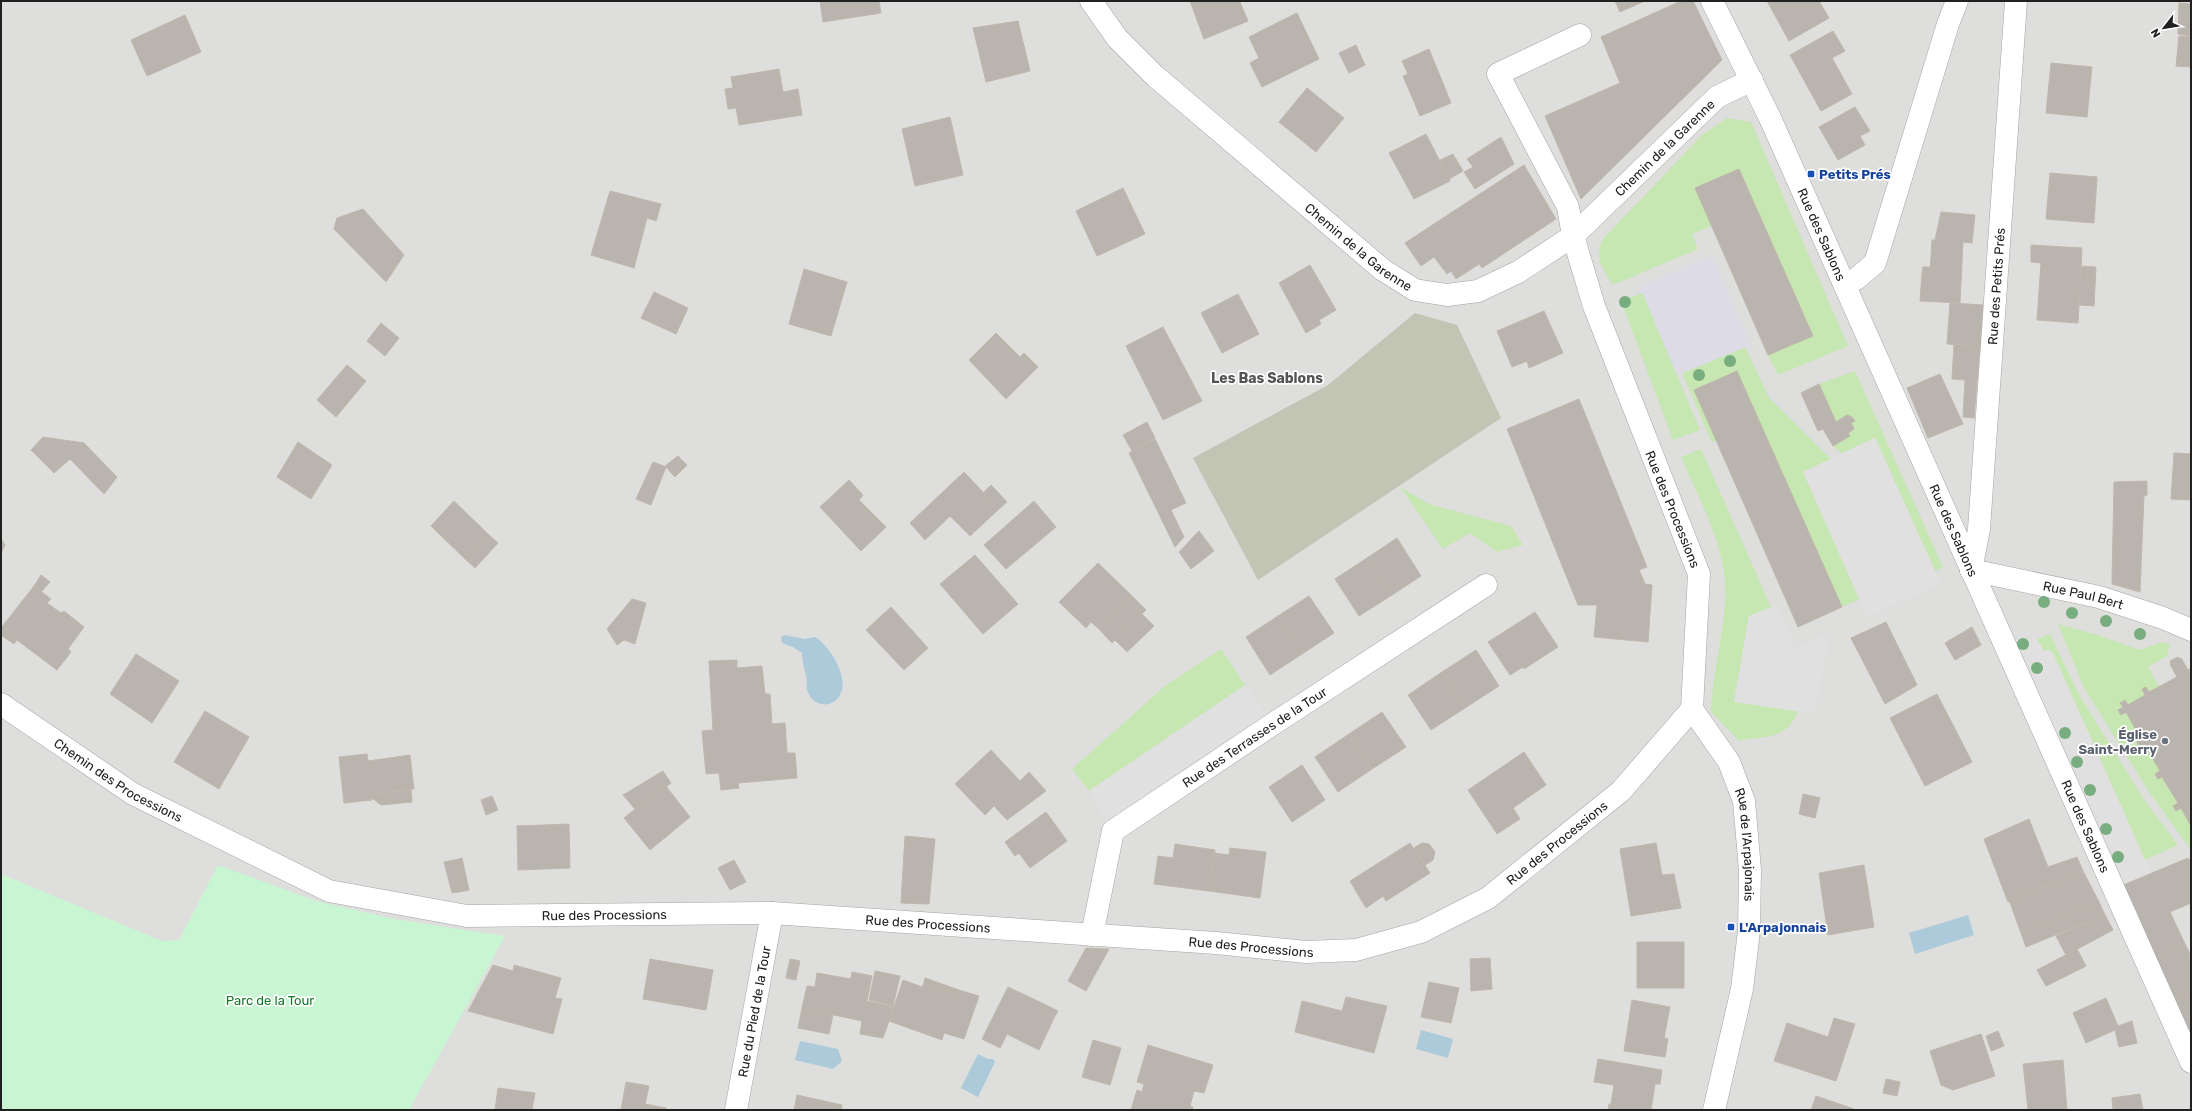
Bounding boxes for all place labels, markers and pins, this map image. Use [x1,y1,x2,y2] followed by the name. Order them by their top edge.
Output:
[1819,167,1891,182] place label: Petits Prés
[1806,169,1816,179] marker: Petits Prés
[2078,727,2157,757] place label: Église Saint-Merry
[2160,736,2170,746] marker: Église Saint-Merry
[1739,920,1826,935] place label: L'Arpajonnais
[1726,922,1736,932] marker: L'Arpajonnais

